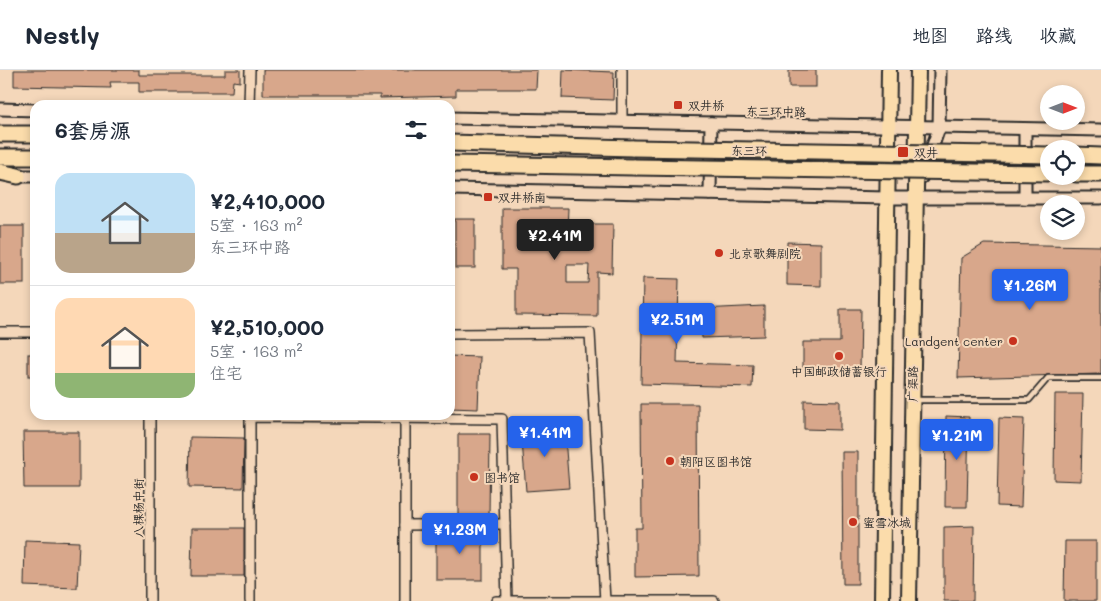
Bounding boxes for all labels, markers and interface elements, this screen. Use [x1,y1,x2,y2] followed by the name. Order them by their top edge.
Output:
[25,19,100,50] text: Nestly
[912,23,948,47] text: 地图
[976,23,1012,47] text: 路线
[1040,23,1076,47] text: 收藏
[1040,85,1085,130] north arrow
[1040,85,1085,240] map controls
[688,97,725,113] place label: 双井桥
[672,99,684,111] marker: 双井桥
[746,102,806,120] street label: 东三环中路
[55,116,131,143] text: 6套房源
[402,116,430,144] icon: filters
[1040,140,1085,185] button: locate
[731,142,767,158] street label: 东三环
[914,144,938,160] place label: 双井
[896,145,910,159] marker: 双井
[210,187,325,214] text: ¥2,410,000
[498,189,546,205] place label: 双井桥南
[482,191,494,203] marker: 双井桥南
[95,193,155,253] icon: home
[1040,195,1085,240] button: layers
[210,214,303,235] text: 5室 · 163 m²
[514,218,596,261] pin: ¥2.41M
[528,224,582,245] text: ¥2.41M
[210,236,290,257] text: 东三环中路
[729,245,801,261] place label: 北京歌舞剧院
[713,247,725,259] marker: 北京歌舞剧院
[989,268,1071,311] pin: ¥1.26M
[1003,274,1057,295] text: ¥1.26M
[636,302,718,345] pin: ¥2.51M
[650,308,704,329] text: ¥2.51M
[210,313,324,340] text: ¥2,510,000
[95,318,155,378] icon: home
[905,333,1003,349] place label: Landgent center
[1007,335,1019,347] marker: Landgent center
[210,340,303,361] text: 5室 · 163 m²
[833,350,845,362] marker: 中国邮政储蓄银行
[210,362,242,383] text: 住宅
[791,363,887,379] place label: 中国邮政储蓄银行
[904,366,920,402] street label: 广渠路
[504,416,586,458] pin: ¥1.41M
[916,418,998,461] pin: ¥1.21M
[519,421,571,442] text: ¥1.41M
[931,424,983,445] text: ¥1.21M
[680,453,752,469] place label: 朝阳区图书馆
[664,455,676,467] marker: 朝阳区图书馆
[484,469,520,485] place label: 图书馆
[468,471,480,483] marker: 图书馆
[130,478,146,538] street label: 八棵杨中街
[419,512,501,555] pin: ¥1.23M
[863,514,911,530] place label: 蜜雪冰城
[847,516,859,528] marker: 蜜雪冰城
[433,518,487,539] text: ¥1.23M

